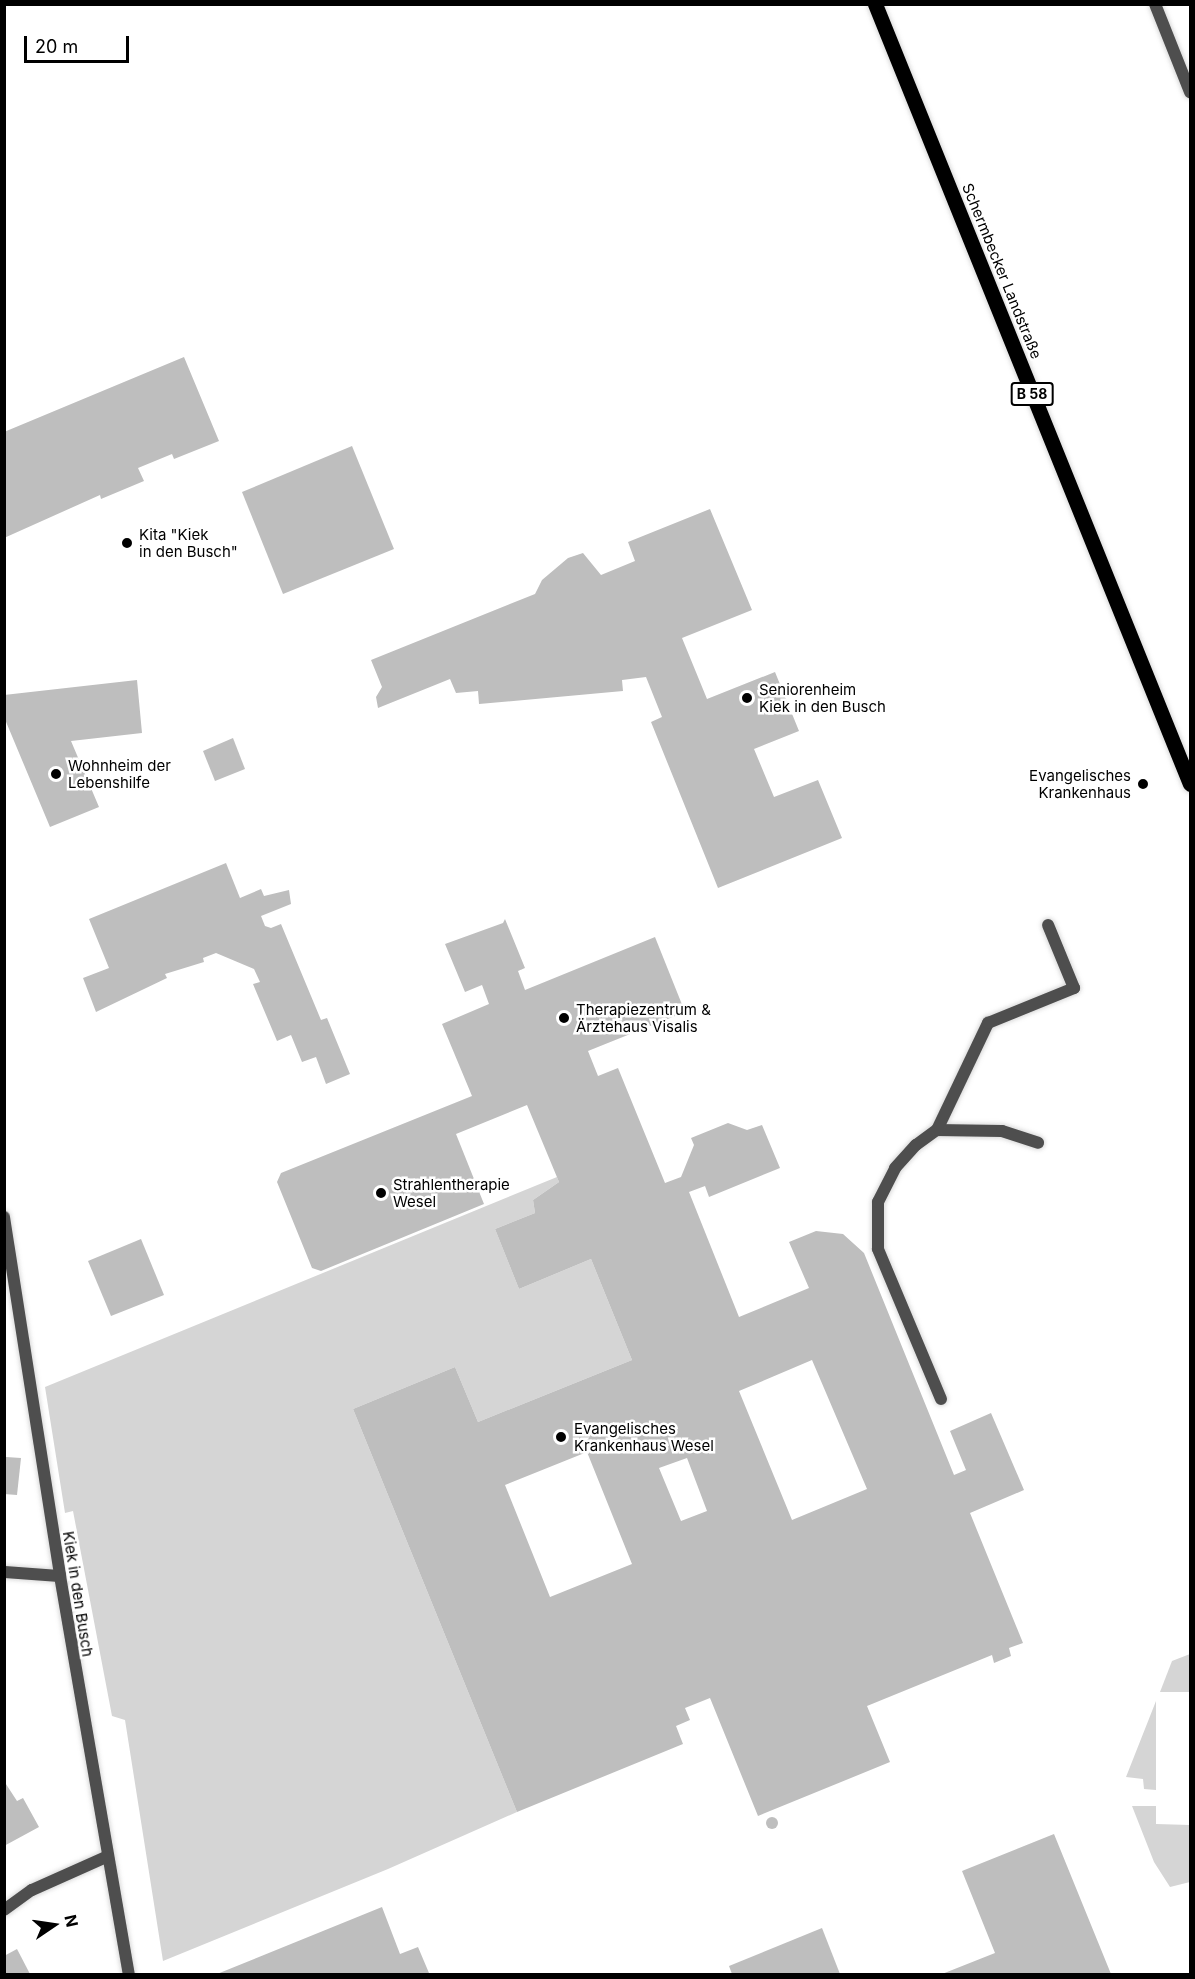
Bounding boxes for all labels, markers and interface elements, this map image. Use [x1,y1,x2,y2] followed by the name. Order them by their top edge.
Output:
[27,24,132,62] scale bar
[35,36,78,57] text: 20 m
[959,181,1045,361] street label: Schermbecker Landstraße
[1010,383,1054,405] road number: B 58
[139,525,238,560] place label: Kita "Kiek in den Busch"
[120,536,134,550] marker: Kita "Kiek in den Busch"
[759,680,886,715] place label: Seniorenheim Kiek in den Busch
[740,691,754,705] marker: Seniorenheim Kiek in den Busch
[68,756,171,791] place label: Wohnheim der Lebenshilfe
[1029,766,1131,801] place label: Evangelisches Krankenhaus
[49,767,63,781] marker: Wohnheim der Lebenshilfe
[1136,777,1150,791] marker: Evangelisches Krankenhaus
[576,1000,711,1035] place label: Therapiezentrum & Ärztehaus Visalis
[557,1011,571,1025] marker: Therapiezentrum & Ärztehaus Visalis
[393,1175,510,1210] place label: Strahlentherapie Wesel
[374,1186,388,1200] marker: Strahlentherapie Wesel
[574,1419,714,1454] place label: Evangelisches Krankenhaus Wesel
[552,1428,570,1446] marker: Evangelisches Krankenhaus Wesel
[59,1530,97,1658] street label: Kiek in den Busch
[24,1895,84,1955] north arrow
[60,1913,83,1929] text: N

